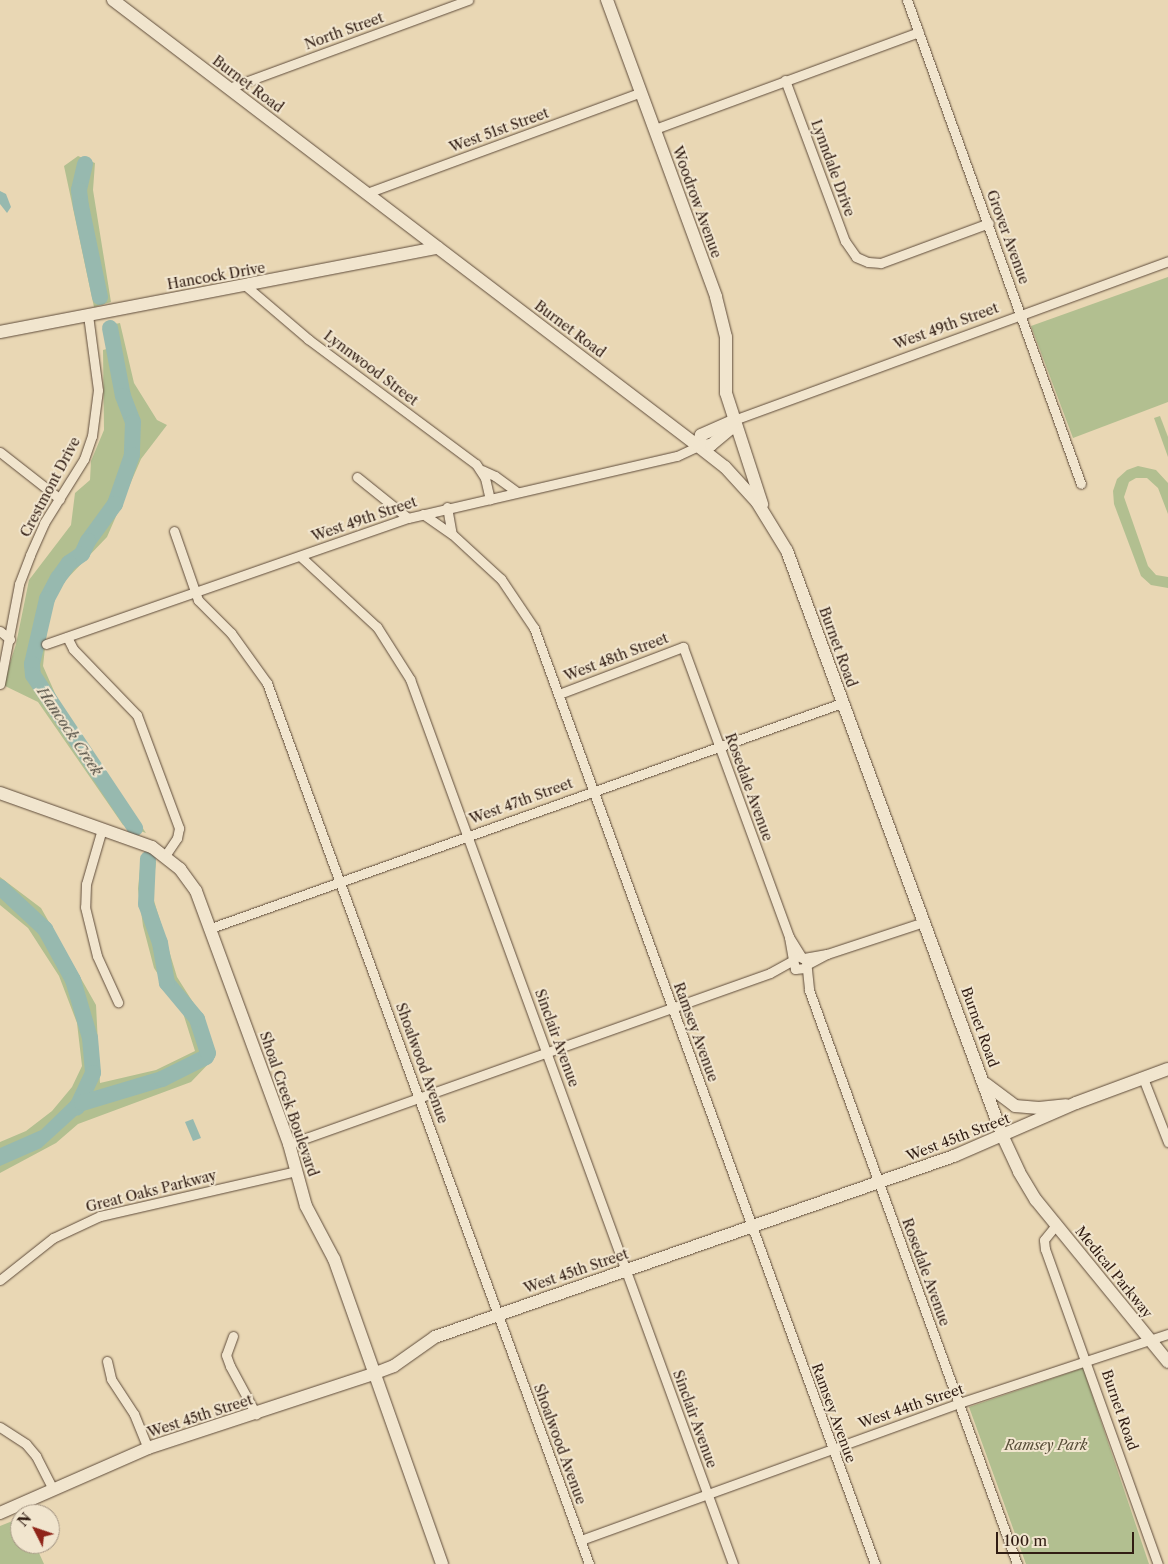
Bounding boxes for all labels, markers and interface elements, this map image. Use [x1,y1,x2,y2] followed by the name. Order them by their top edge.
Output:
[302,9,386,53] street label: North Street
[209,52,287,116] street label: Burnet Road
[447,104,551,156] street label: West 51st Street
[808,117,858,219] street label: Lynndale Drive
[669,143,725,261] street label: Woodrow Avenue
[983,187,1033,287] street label: Grover Avenue
[166,259,266,293] street label: Hancock Drive
[531,297,609,361] street label: Burnet Road
[891,299,1001,353] street label: West 49th Street
[321,327,421,409] street label: Lynnwood Street
[17,434,83,540] street label: Crestmont Drive
[309,493,419,545] street label: West 49th Street
[816,605,860,689] street label: Burnet Road
[562,629,670,685] street label: West 48th Street
[34,683,106,779] water label: Hancock Creek
[722,731,776,843] street label: Rosedale Avenue
[467,775,575,827] street label: West 47th Street
[670,980,722,1084] street label: Ramsey Avenue
[958,985,1002,1069] street label: Burnet Road
[531,986,583,1090] street label: Sinclair Avenue
[392,1000,452,1126] street label: Shoalwood Avenue
[256,1029,322,1179] street label: Shoal Creek Boulevard
[904,1110,1012,1164] street label: West 45th Street
[84,1167,218,1215] street label: Great Oaks Parkway
[899,1216,953,1328] street label: Rosedale Avenue
[1072,1223,1156,1321] street label: Medical Parkway
[522,1245,630,1297] street label: West 45th Street
[808,1361,860,1465] street label: Ramsey Avenue
[669,1367,721,1471] street label: Sinclair Avenue
[1098,1367,1142,1453] street label: Burnet Road
[856,1380,966,1432] street label: West 44th Street
[530,1381,590,1507] street label: Shoalwood Avenue
[145,1391,255,1441] street label: West 45th Street
[1004,1437,1088,1453] park label: Ramsey Park
[10,1504,60,1554] north arrow
[14,1509,35,1530] text: N
[998,1522,1136,1554] scale bar
[1004,1531,1047,1550] text: 100 m

